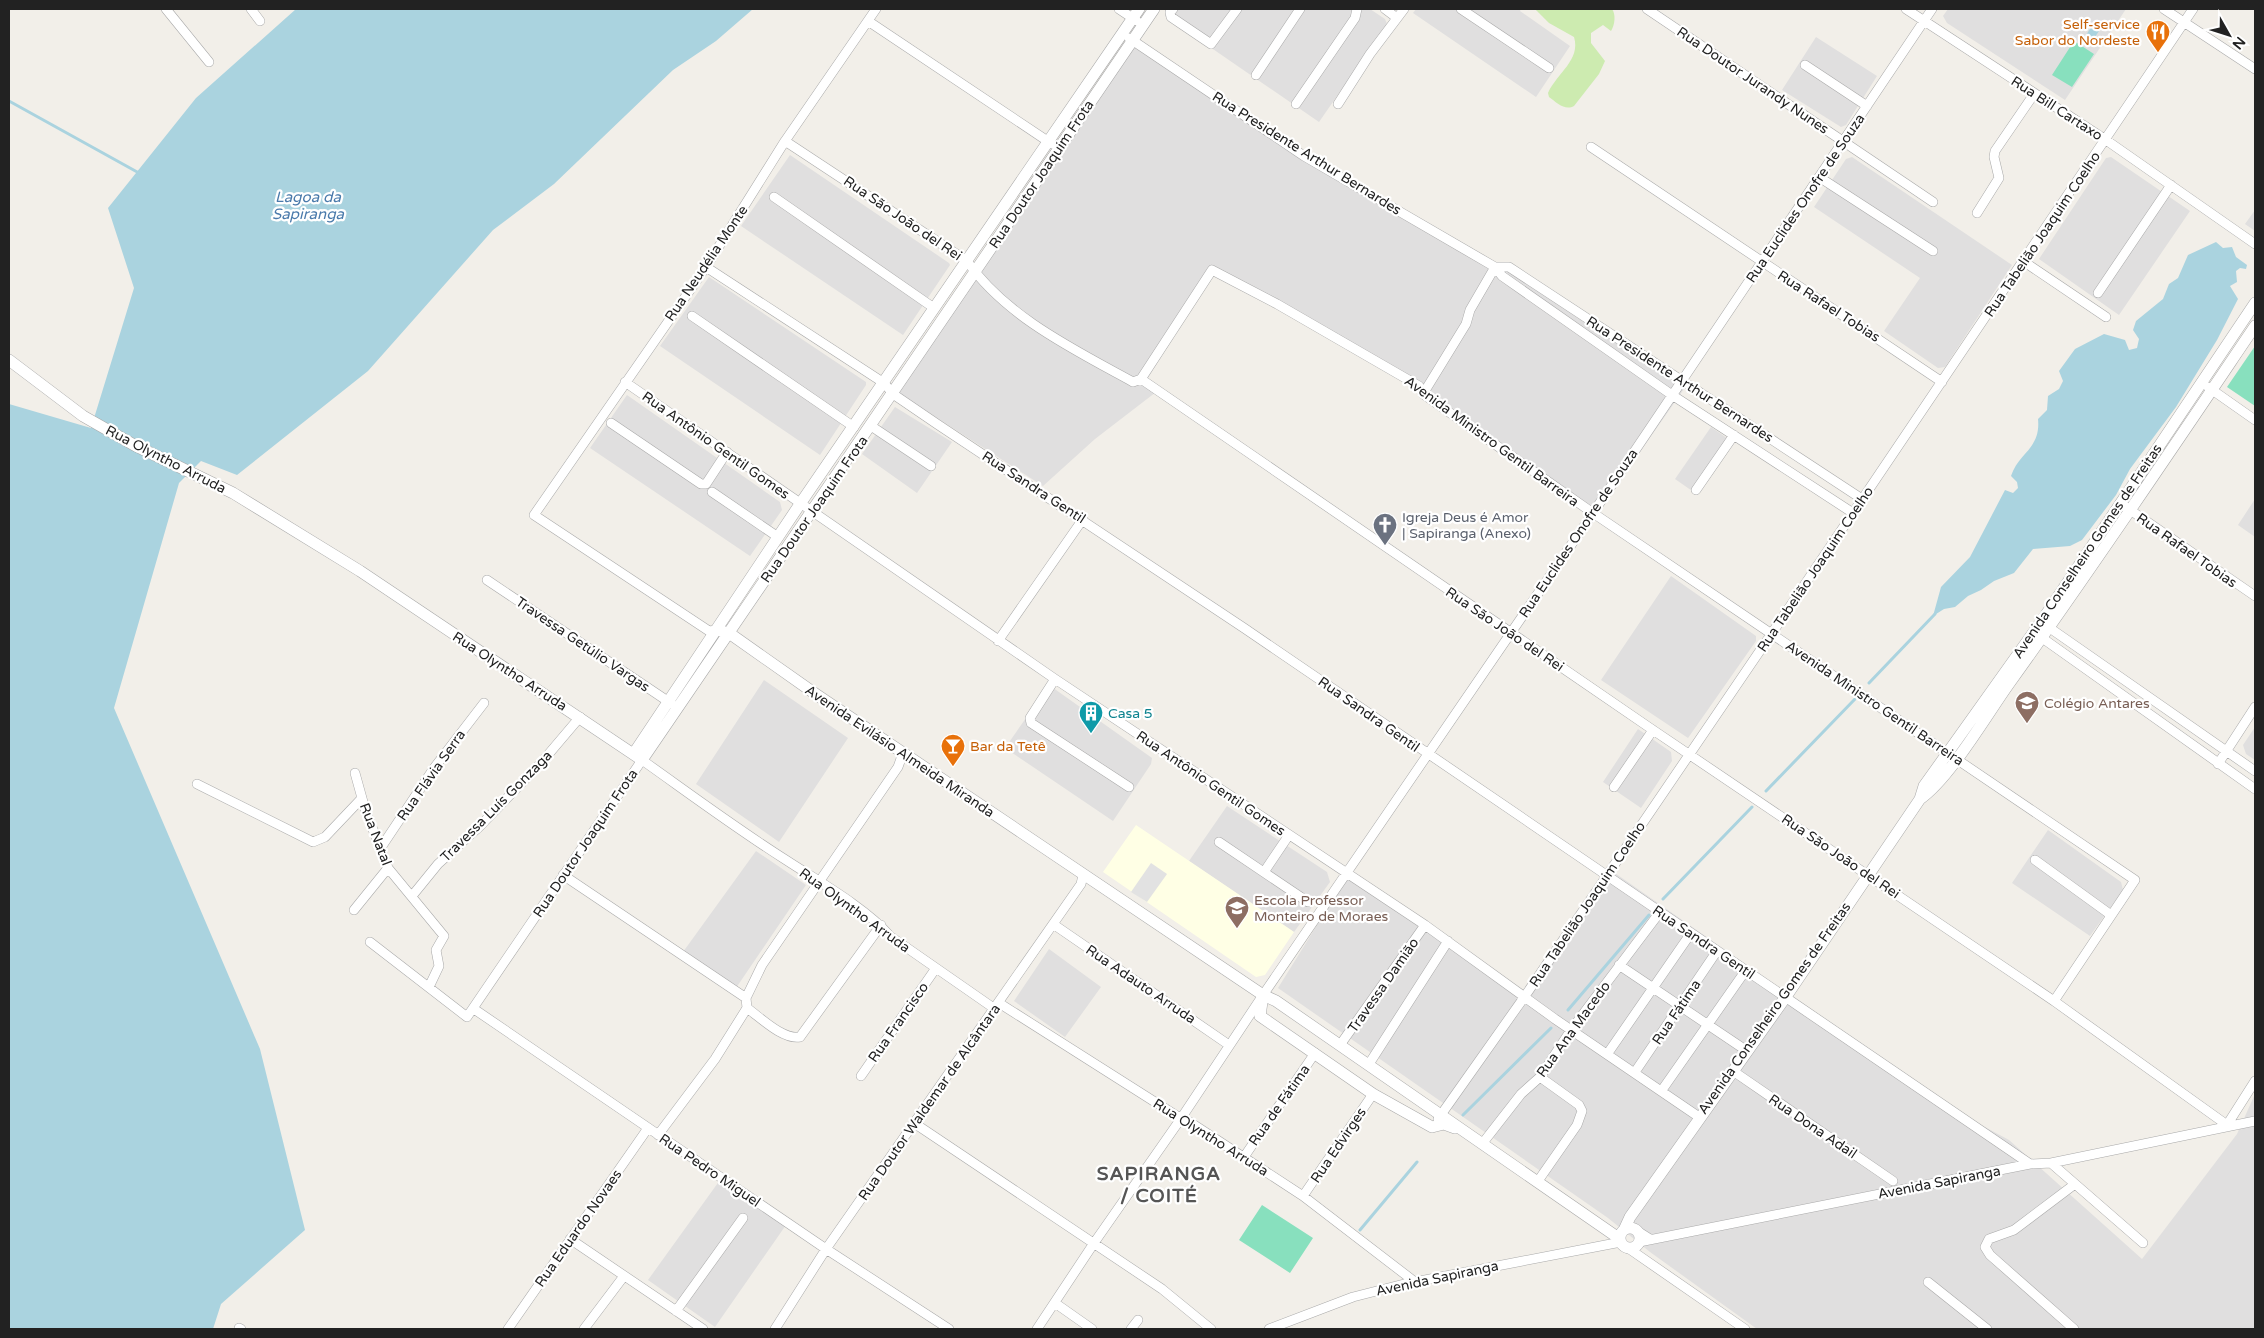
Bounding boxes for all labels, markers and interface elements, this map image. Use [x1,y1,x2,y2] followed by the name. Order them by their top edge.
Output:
[2204,10,2254,60] north arrow
[2015,16,2140,49] place label: Self-service Sabor do Nordeste
[2145,19,2171,53] restaurant icon: Self-service Sabor do Nordeste
[1674,23,1832,138] street label: Rua Doutor Jurandy Nunes
[2229,33,2249,53] text: N
[2008,72,2106,144] street label: Rua Bill Cartaxo
[1209,88,1405,219] street label: Rua Presidente Arthur Bernardes
[985,97,1097,252] street label: Rua Doutor Joaquim Frota
[1742,111,1868,286] street label: Rua Euclides Onofre de Souza
[1981,148,2104,320] street label: Rua Tabelião Joaquim Coelho
[840,173,965,264] street label: Rua São João del Rei
[272,188,345,223] water label: Lagoa da Sapiranga
[661,202,752,324] street label: Rua Neudélia Monte
[1774,267,1883,346] street label: Rua Rafael Tobias
[1583,313,1777,446] street label: Rua Presidente Arthur Bernardes
[1401,372,1582,510] street label: Avenida Ministro Gentil Barreira
[639,388,793,503] street label: Rua Antônio Gentil Gomes
[103,422,229,497] street label: Rua Olyntho Arruda
[757,433,872,586] street label: Rua Doutor Joaquim Frota
[2009,441,2166,662] street label: Avenida Conselheiro Gomes de Freitas
[1515,446,1641,621] street label: Rua Euclides Onofre de Souza
[979,448,1089,527] street label: Rua Sandra Gentil
[1754,483,1877,655] street label: Rua Tabelião Joaquim Coelho
[1402,509,1531,542] place label: Igreja Deus é Amor | Sapiranga (Anexo)
[2133,509,2240,592] street label: Rua Rafael Tobias
[1372,512,1398,546] church icon: Igreja Deus é Amor | Sapiranga (Anexo)
[1442,584,1567,675] street label: Rua São João del Rei
[513,593,653,696] street label: Travessa Getúlio Vargas
[449,628,570,715] street label: Rua Olyntho Arruda
[1782,637,1967,770] street label: Avenida Ministro Gentil Barreira
[1315,673,1423,756] street label: Rua Sandra Gentil
[802,682,998,821] street label: Avenida Evilásio Almeida Miranda
[2014,690,2040,724] school or university icon: Colégio Antares
[2044,695,2150,712] place label: Colégio Antares
[1078,700,1104,734] building icon: Casa 5
[1108,705,1153,722] place label: Casa 5
[394,727,469,824] street label: Rua Flávia Serra
[1133,727,1289,840] street label: Rua Antônio Gentil Gomes
[940,733,966,767] bar icon: Bar da Tetê
[970,738,1046,755] place label: Bar da Tetê
[437,747,556,866] street label: Travessa Luís Gonzaga
[529,766,641,921] street label: Rua Doutor Joaquim Frota
[356,800,395,868] street label: Rua Natal
[1778,811,1903,902] street label: Rua São João del Rei
[1526,818,1649,990] street label: Rua Tabelião Joaquim Coelho
[796,864,913,956] street label: Rua Olyntho Arruda
[1254,892,1389,925] place label: Escola Professor Monteiro de Moraes
[1224,895,1250,929] school or university icon: Escola Professor Monteiro de Moraes
[1694,899,1855,1117] street label: Avenida Conselheiro Gomes de Freitas
[1649,902,1758,983] street label: Rua Sandra Gentil
[1344,935,1422,1036] street label: Travessa Damião
[1082,941,1199,1028] street label: Rua Adauto Arruda
[1648,977,1704,1048] street label: Rua Fátima
[1533,978,1614,1081] street label: Rua Ana Macedo
[865,979,932,1065] street label: Rua Francisco
[855,1001,1004,1204] street label: Rua Doutor Waldemar de Alcântara
[1245,1061,1314,1149] street label: Rua de Fátima
[1765,1091,1860,1162] street label: Rua Dona Adail
[1150,1095,1272,1180] street label: Rua Olyntho Arruda
[1307,1104,1370,1186] street label: Rua Edvirges
[656,1130,764,1211] street label: Rua Pedro Miguel
[1876,1162,2002,1203] street label: Avenida Sapiranga
[1097,1163,1221,1207] district label: SAPIRANGA / COITÉ
[531,1166,626,1290] street label: Rua Eduardo Novaes
[1374,1257,1500,1300] street label: Avenida Sapiranga

